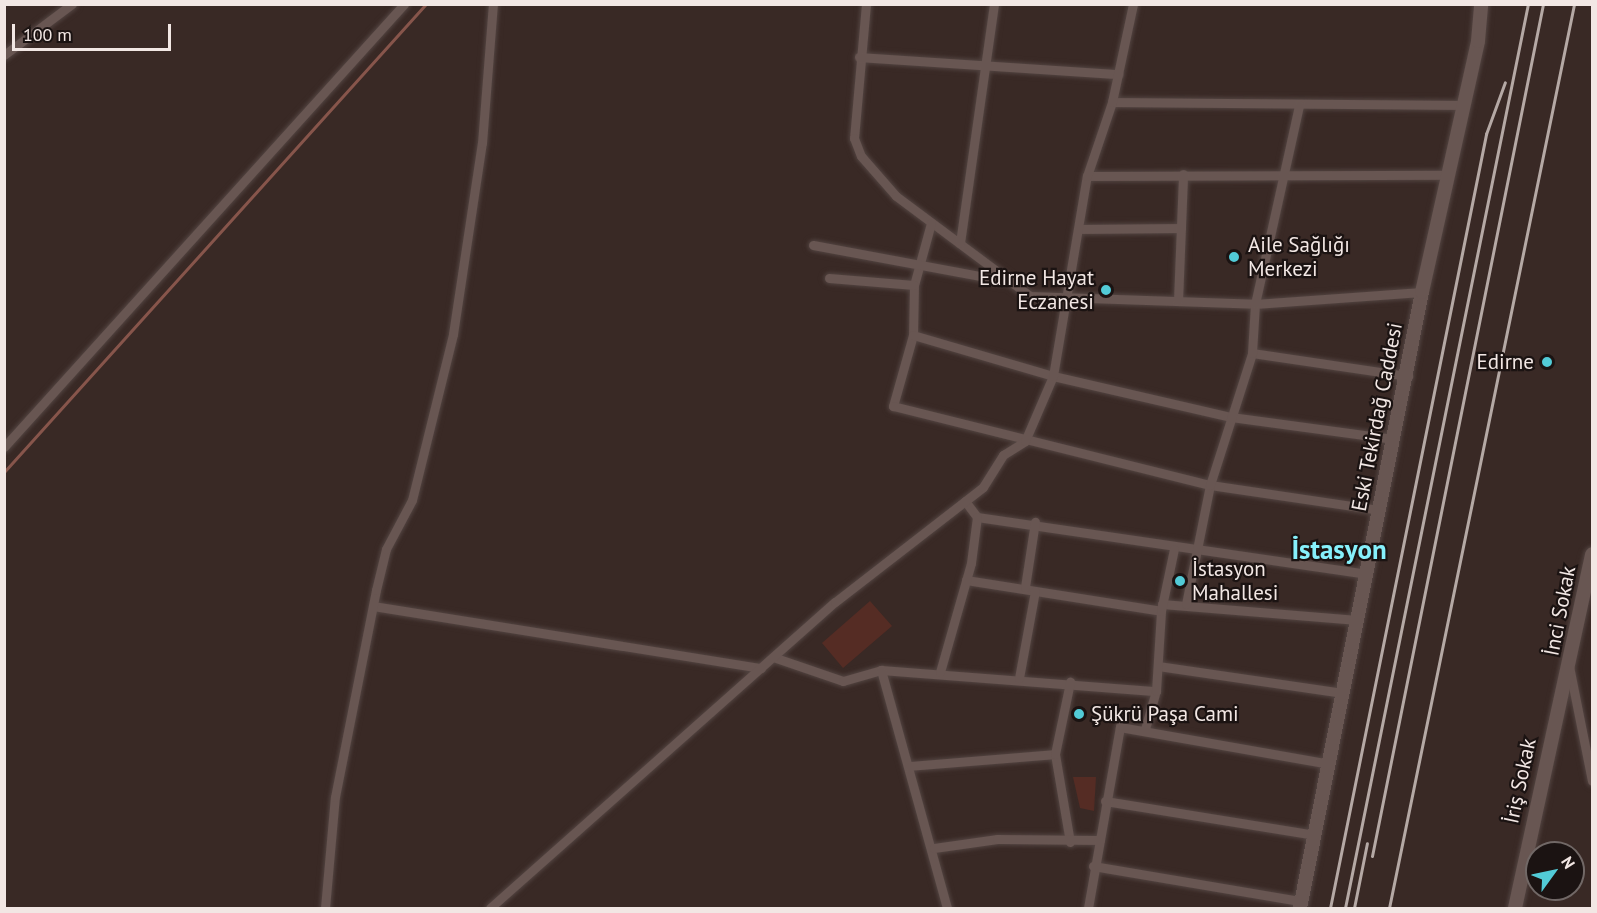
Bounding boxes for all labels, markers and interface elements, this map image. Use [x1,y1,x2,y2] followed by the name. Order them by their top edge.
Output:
[15,12,174,50] scale bar
[23,23,72,46] text: 100 m
[1248,232,1350,282] place label: Aile Sağlığı Merkezi
[1225,248,1243,266] marker: Aile Sağlığı Merkezi
[979,265,1094,315] place label: Edirne Hayat Eczanesi
[1099,283,1113,297] marker: Edirne Hayat Eczanesi
[1346,320,1408,514] street label: Eski Tekirdağ Caddesi
[1477,349,1534,375] place label: Edirne
[1538,353,1556,371] marker: Edirne
[1291,534,1387,566] district label: İstasyon
[1192,556,1278,606] place label: İstasyon Mahallesi
[1539,564,1581,658] street label: İnci Sokak
[1173,574,1187,588] marker: İstasyon Mahallesi
[1091,701,1239,727] place label: Şükrü Paşa Cami
[1072,707,1086,721] marker: Şükrü Paşa Cami
[1499,736,1541,826] street label: İriş Sokak
[1525,841,1585,901] north arrow
[1557,852,1580,872] text: N

